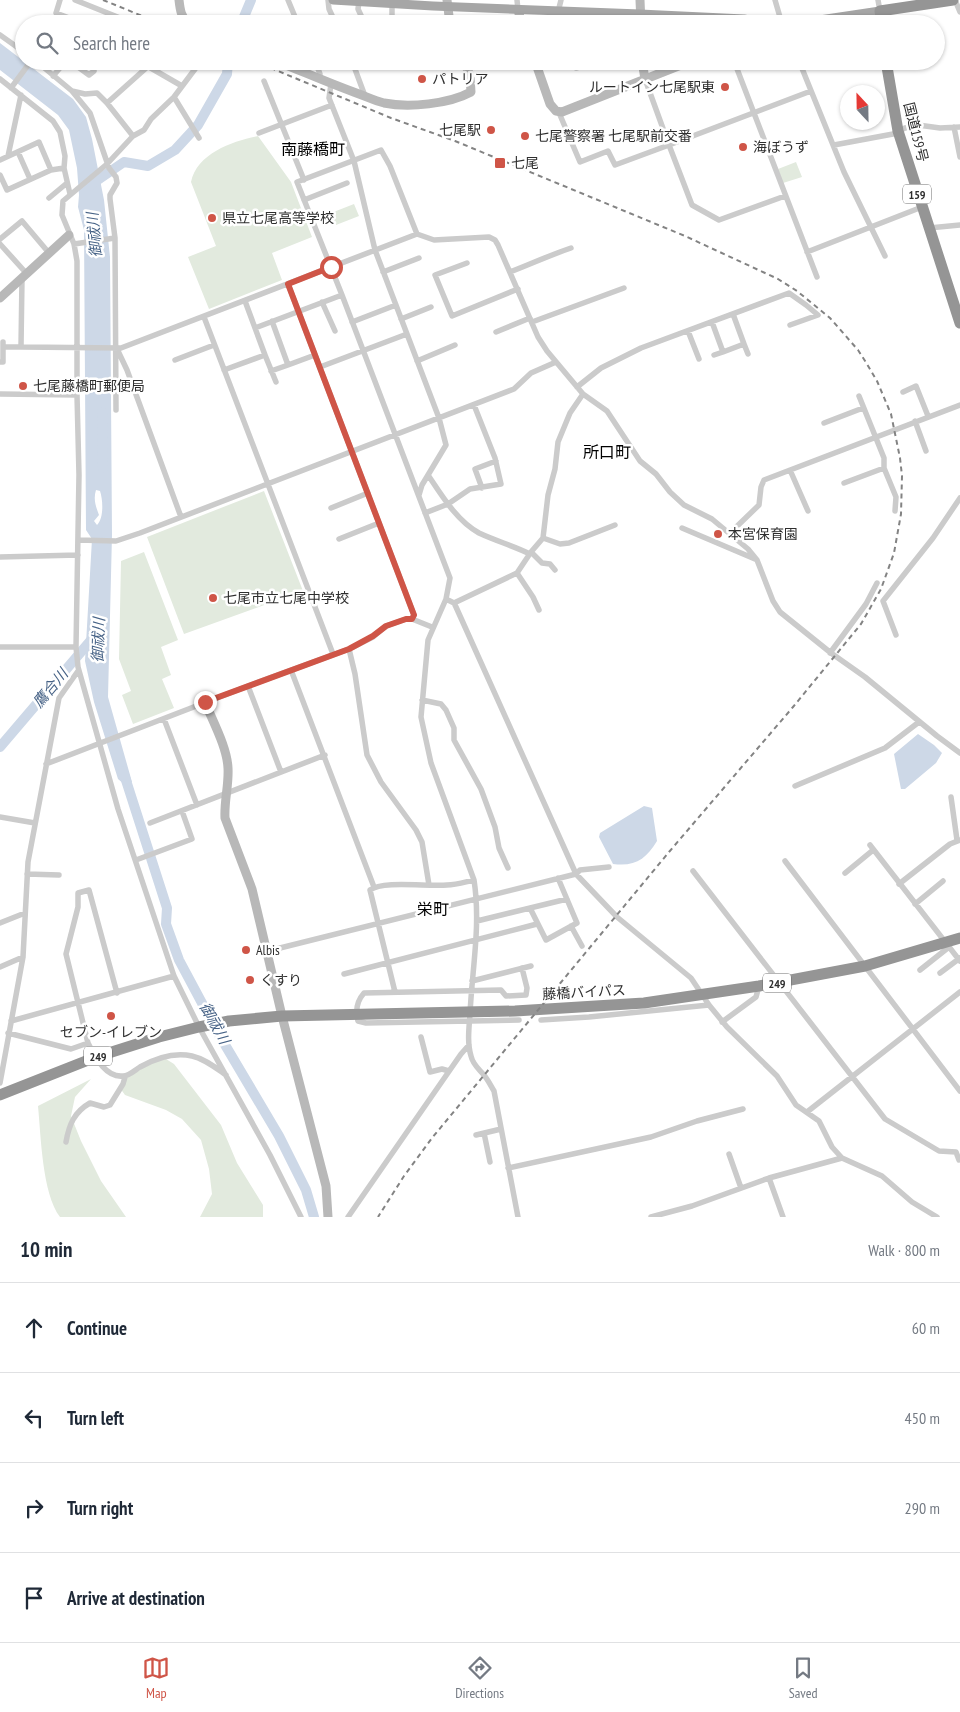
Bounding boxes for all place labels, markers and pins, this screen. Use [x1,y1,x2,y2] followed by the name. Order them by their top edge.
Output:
[432,70,488,88] place label: パトリア
[416,73,428,85] marker: パトリア
[589,78,715,96] place label: ルートイン七尾駅東
[719,81,731,93] marker: ルートイン七尾駅東
[439,121,481,139] place label: 七尾駅
[485,124,497,136] marker: 七尾駅
[535,127,692,145] place label: 七尾警察署 七尾駅前交番
[519,130,531,142] marker: 七尾警察署 七尾駅前交番
[753,138,809,156] place label: 海ぼうず
[737,141,749,153] marker: 海ぼうず
[511,154,539,172] place label: 七尾
[493,156,507,170] marker: 七尾
[222,209,334,227] place label: 県立七尾高等学校
[206,212,218,224] marker: 県立七尾高等学校
[33,377,145,395] place label: 七尾藤橋町郵便局
[17,380,29,392] marker: 七尾藤橋町郵便局
[728,525,798,543] place label: 本宮保育園
[712,528,724,540] marker: 本宮保育園
[223,589,349,607] place label: 七尾市立七尾中学校
[207,592,219,604] marker: 七尾市立七尾中学校
[256,941,280,959] place label: Albis
[240,944,252,956] marker: Albis
[260,971,302,989] place label: くすり
[244,974,256,986] marker: くすり
[105,1010,117,1022] marker: セブン-イレブン
[60,1023,162,1041] place label: セブン-イレブン

